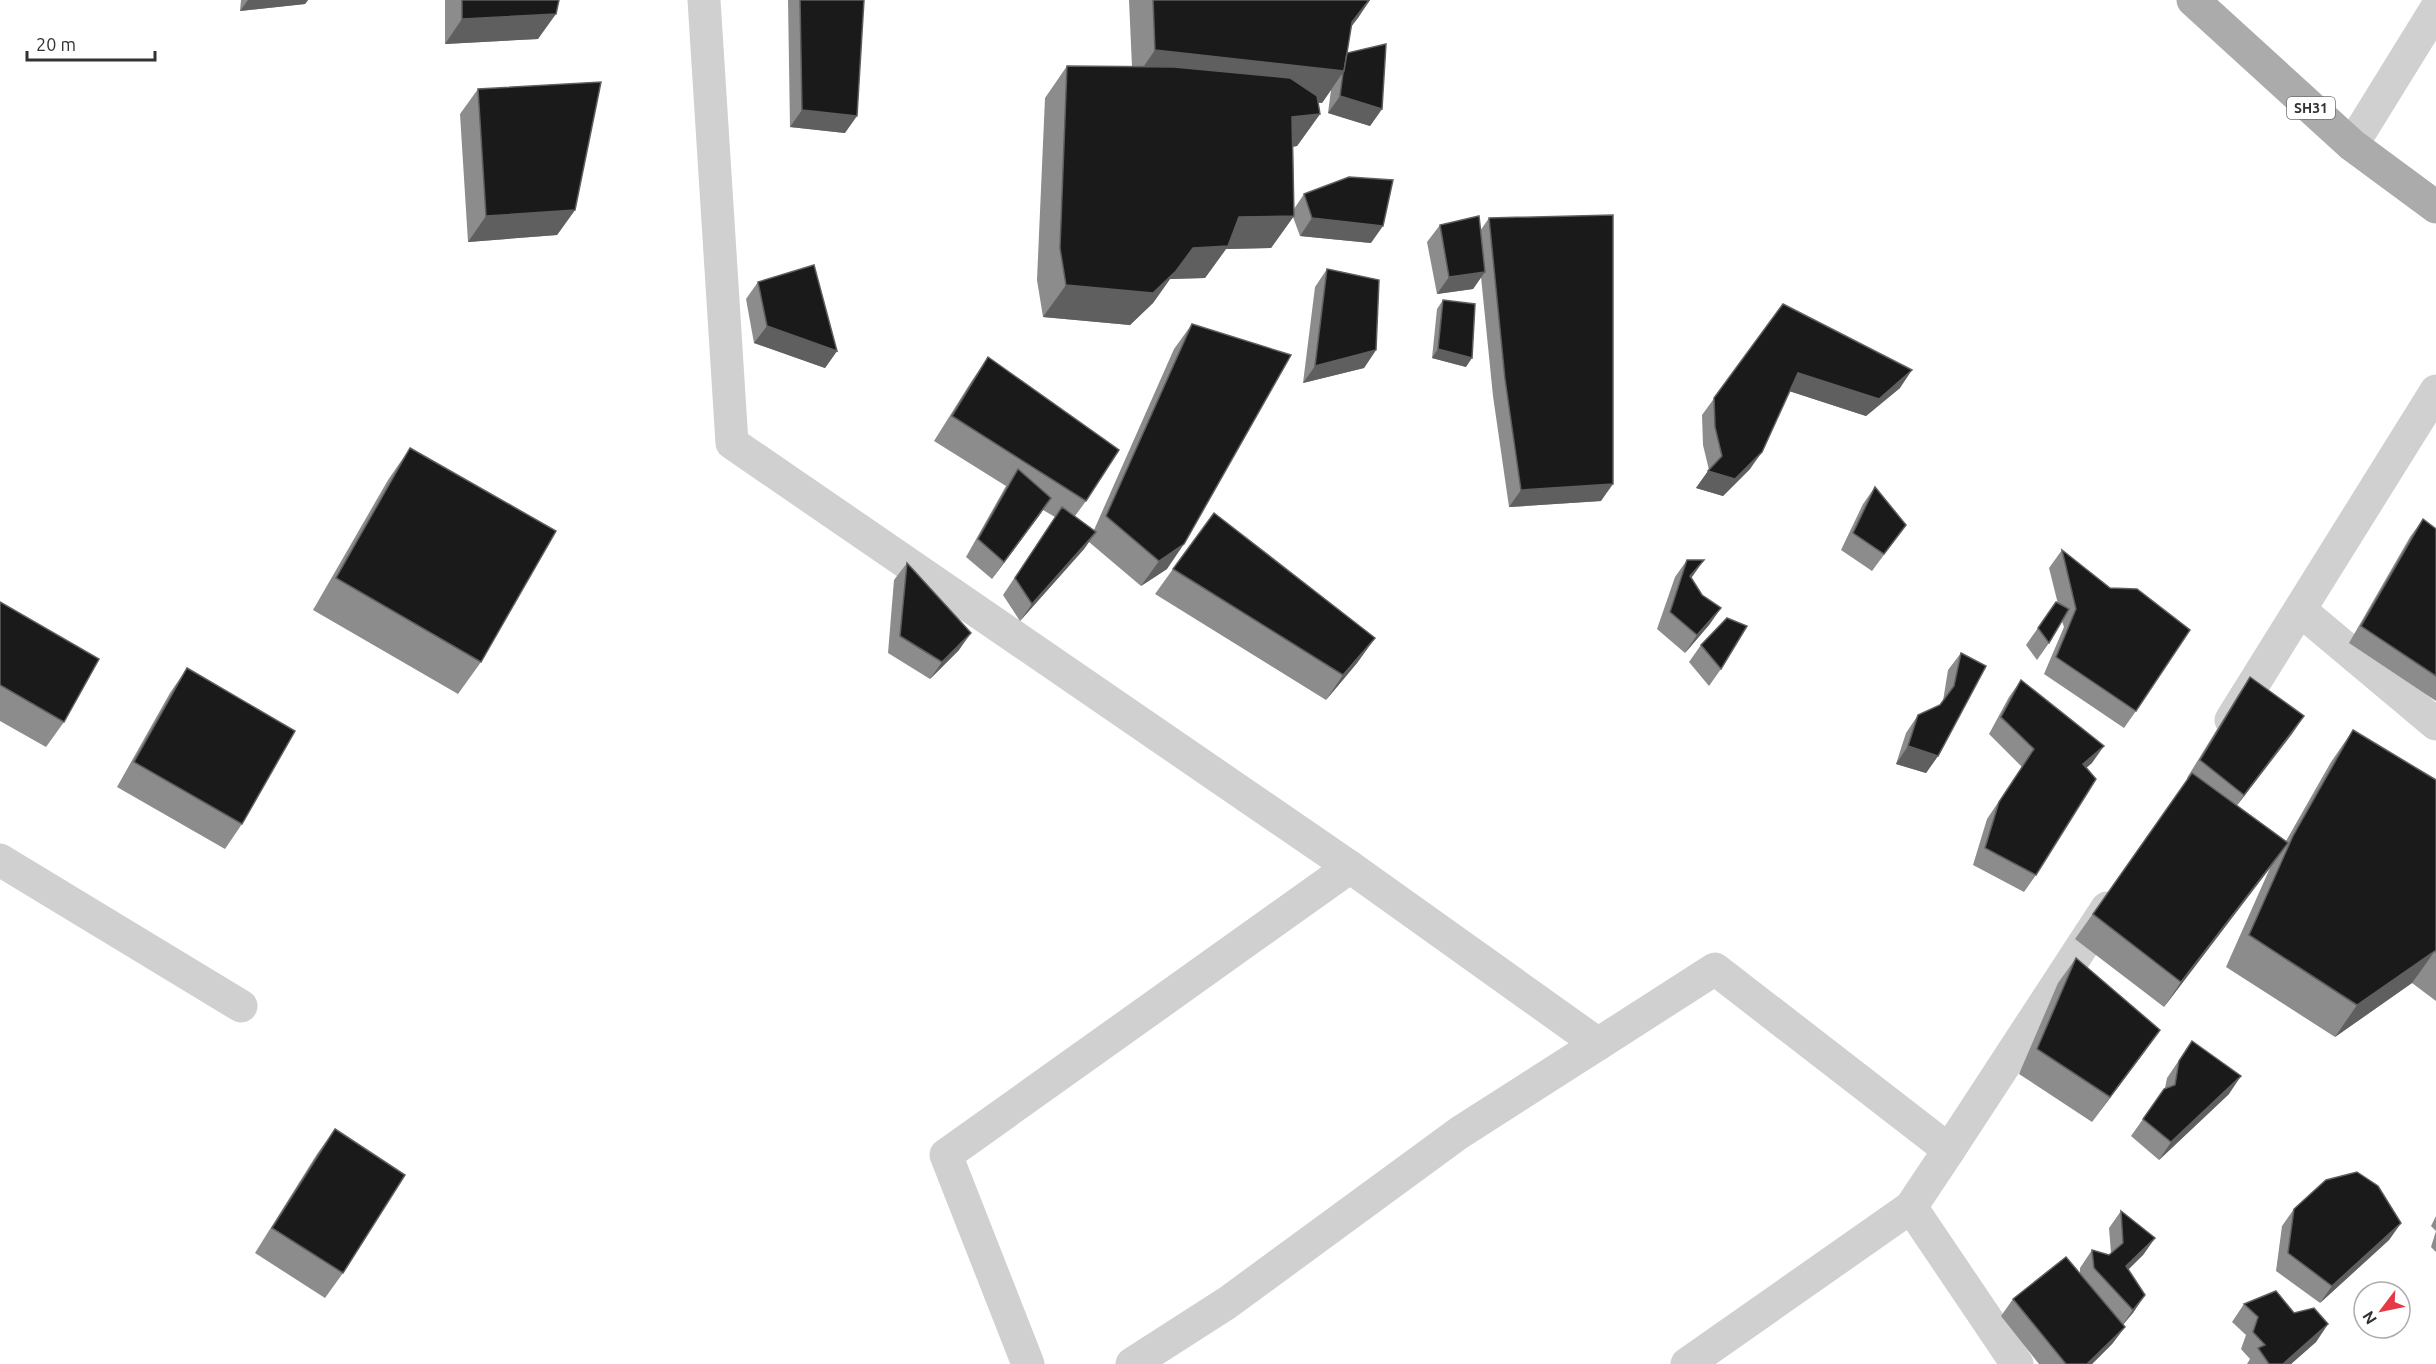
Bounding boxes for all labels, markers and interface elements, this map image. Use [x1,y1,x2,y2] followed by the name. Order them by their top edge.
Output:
[27,24,154,62] scale bar
[36,34,76,54] text: 20 m
[2287,97,2335,119] road number: SH31
[2352,1280,2412,1340] north arrow
[2358,1308,2380,1328] text: N

